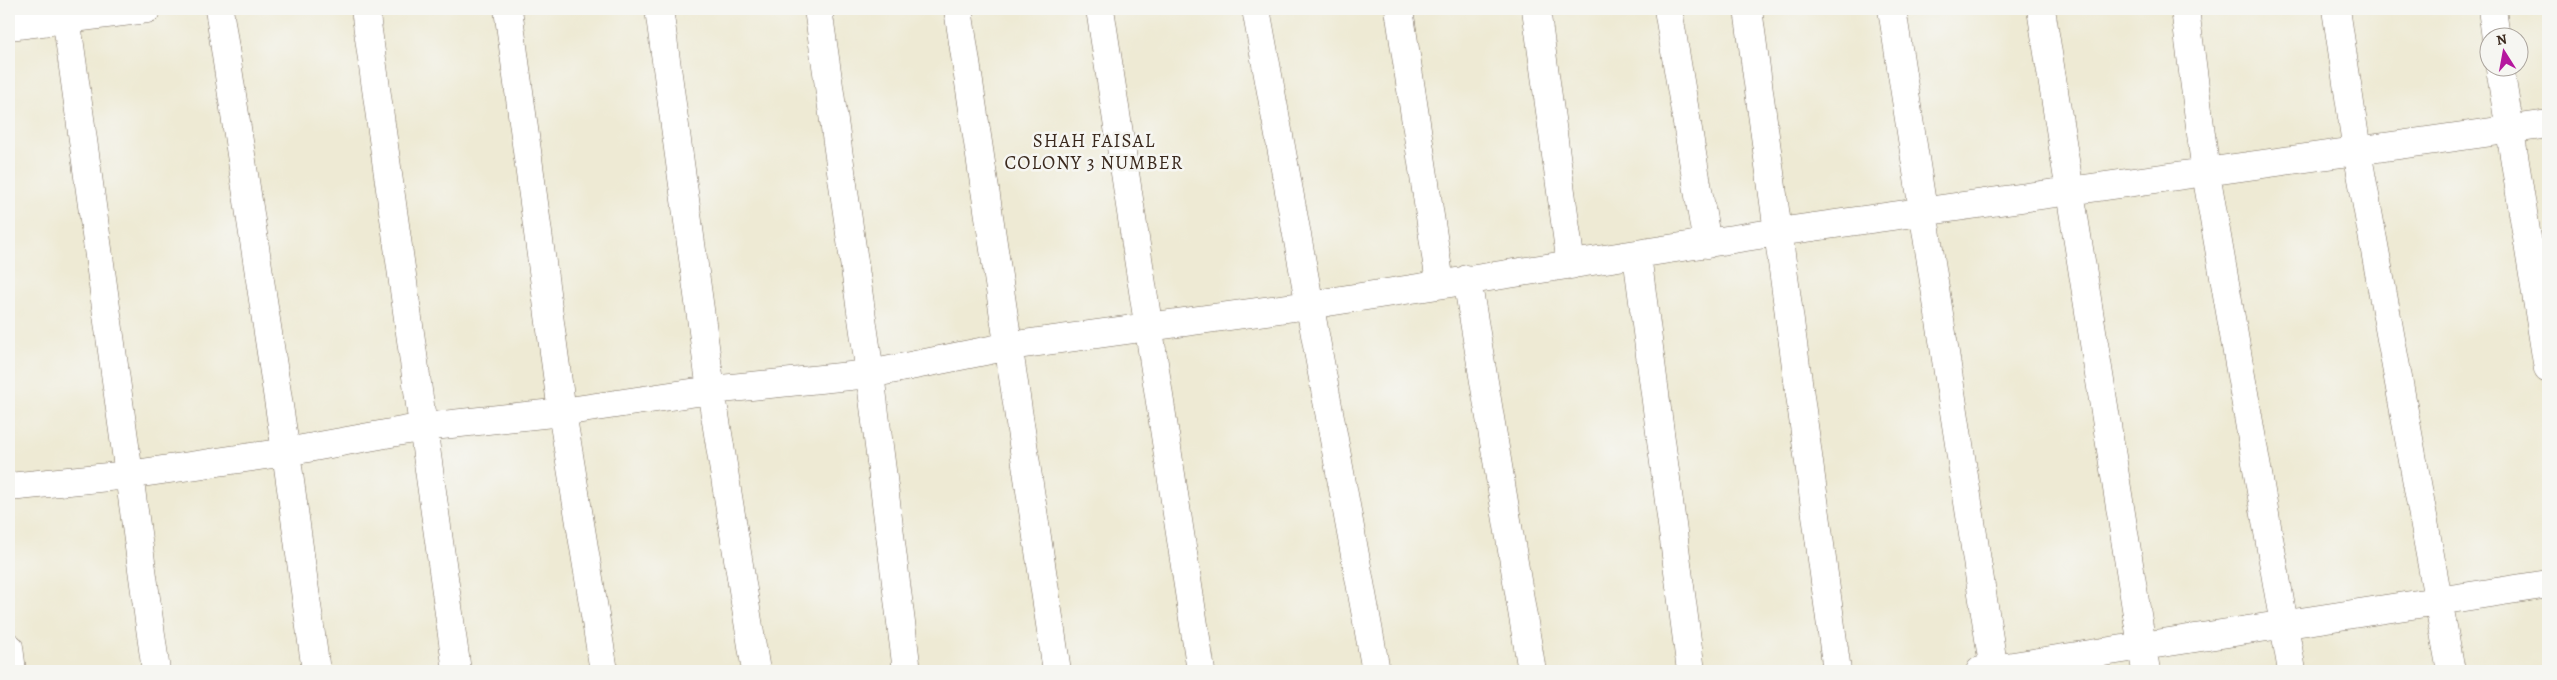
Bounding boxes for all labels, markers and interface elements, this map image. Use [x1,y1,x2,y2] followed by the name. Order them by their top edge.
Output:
[2480,28,2530,78] north arrow
[2495,29,2508,50] text: N
[1005,128,1183,176] district label: SHAH FAISAL COLONY 3 NUMBER

